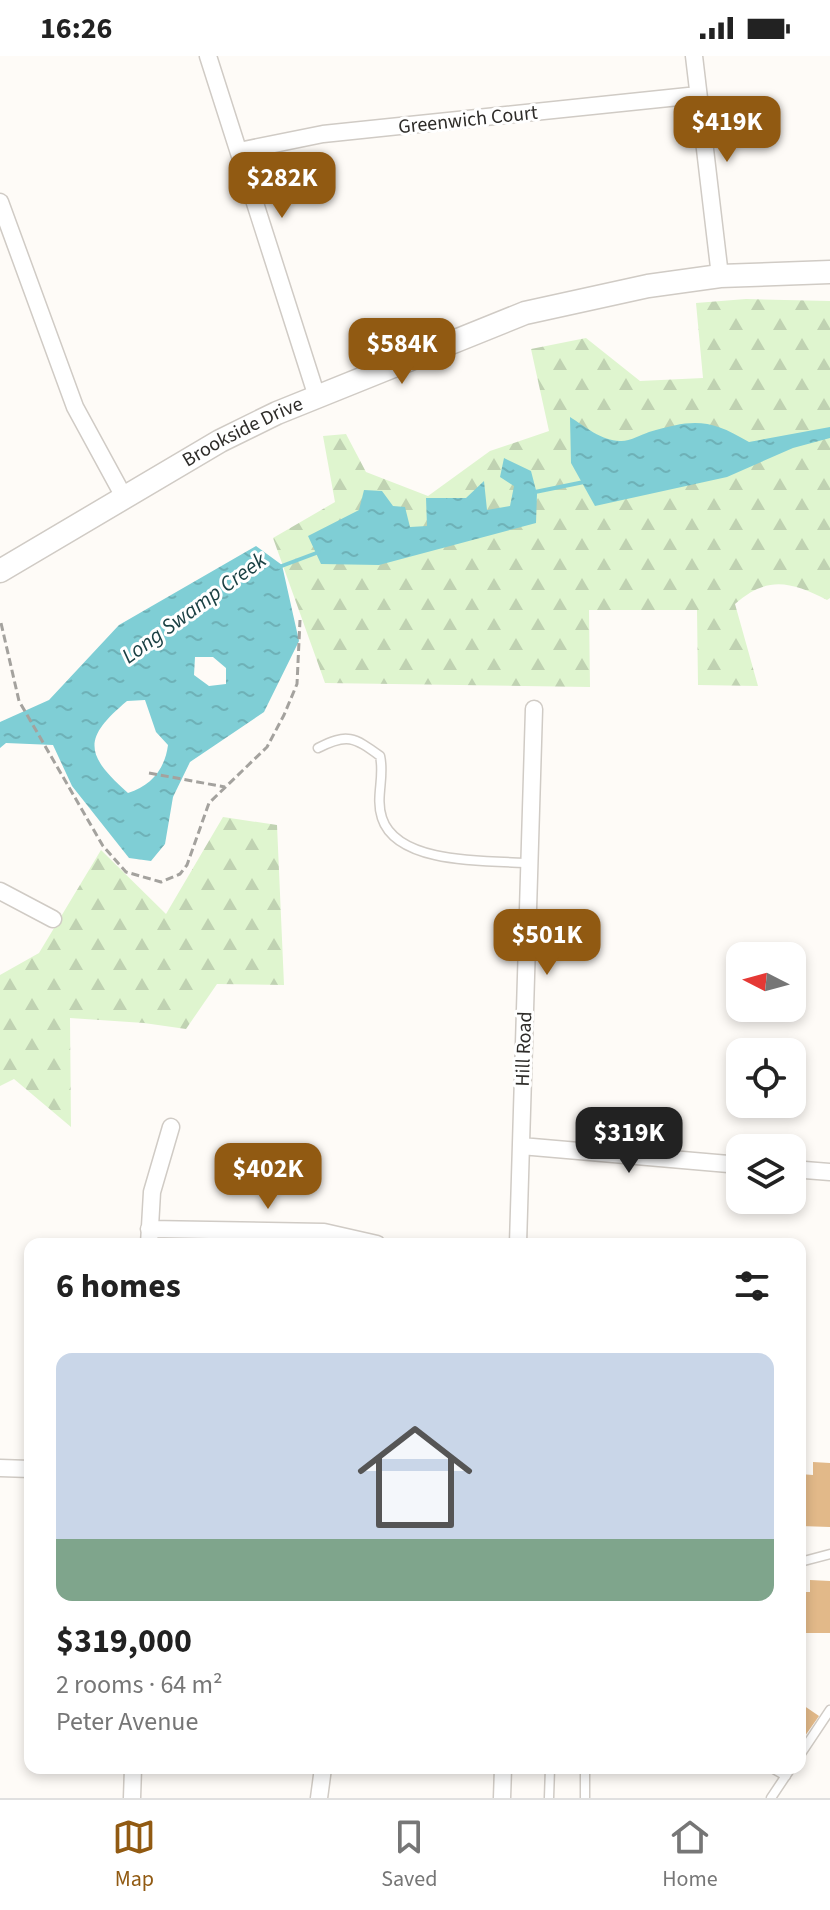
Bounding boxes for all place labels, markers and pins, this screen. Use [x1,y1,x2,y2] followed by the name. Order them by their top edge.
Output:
[671,96,783,164] pin: $419K
[226,152,338,220] pin: $282K
[346,318,458,386] pin: $584K
[491,909,603,977] pin: $501K
[573,1107,685,1175] pin: $319K
[212,1143,324,1211] pin: $402K

